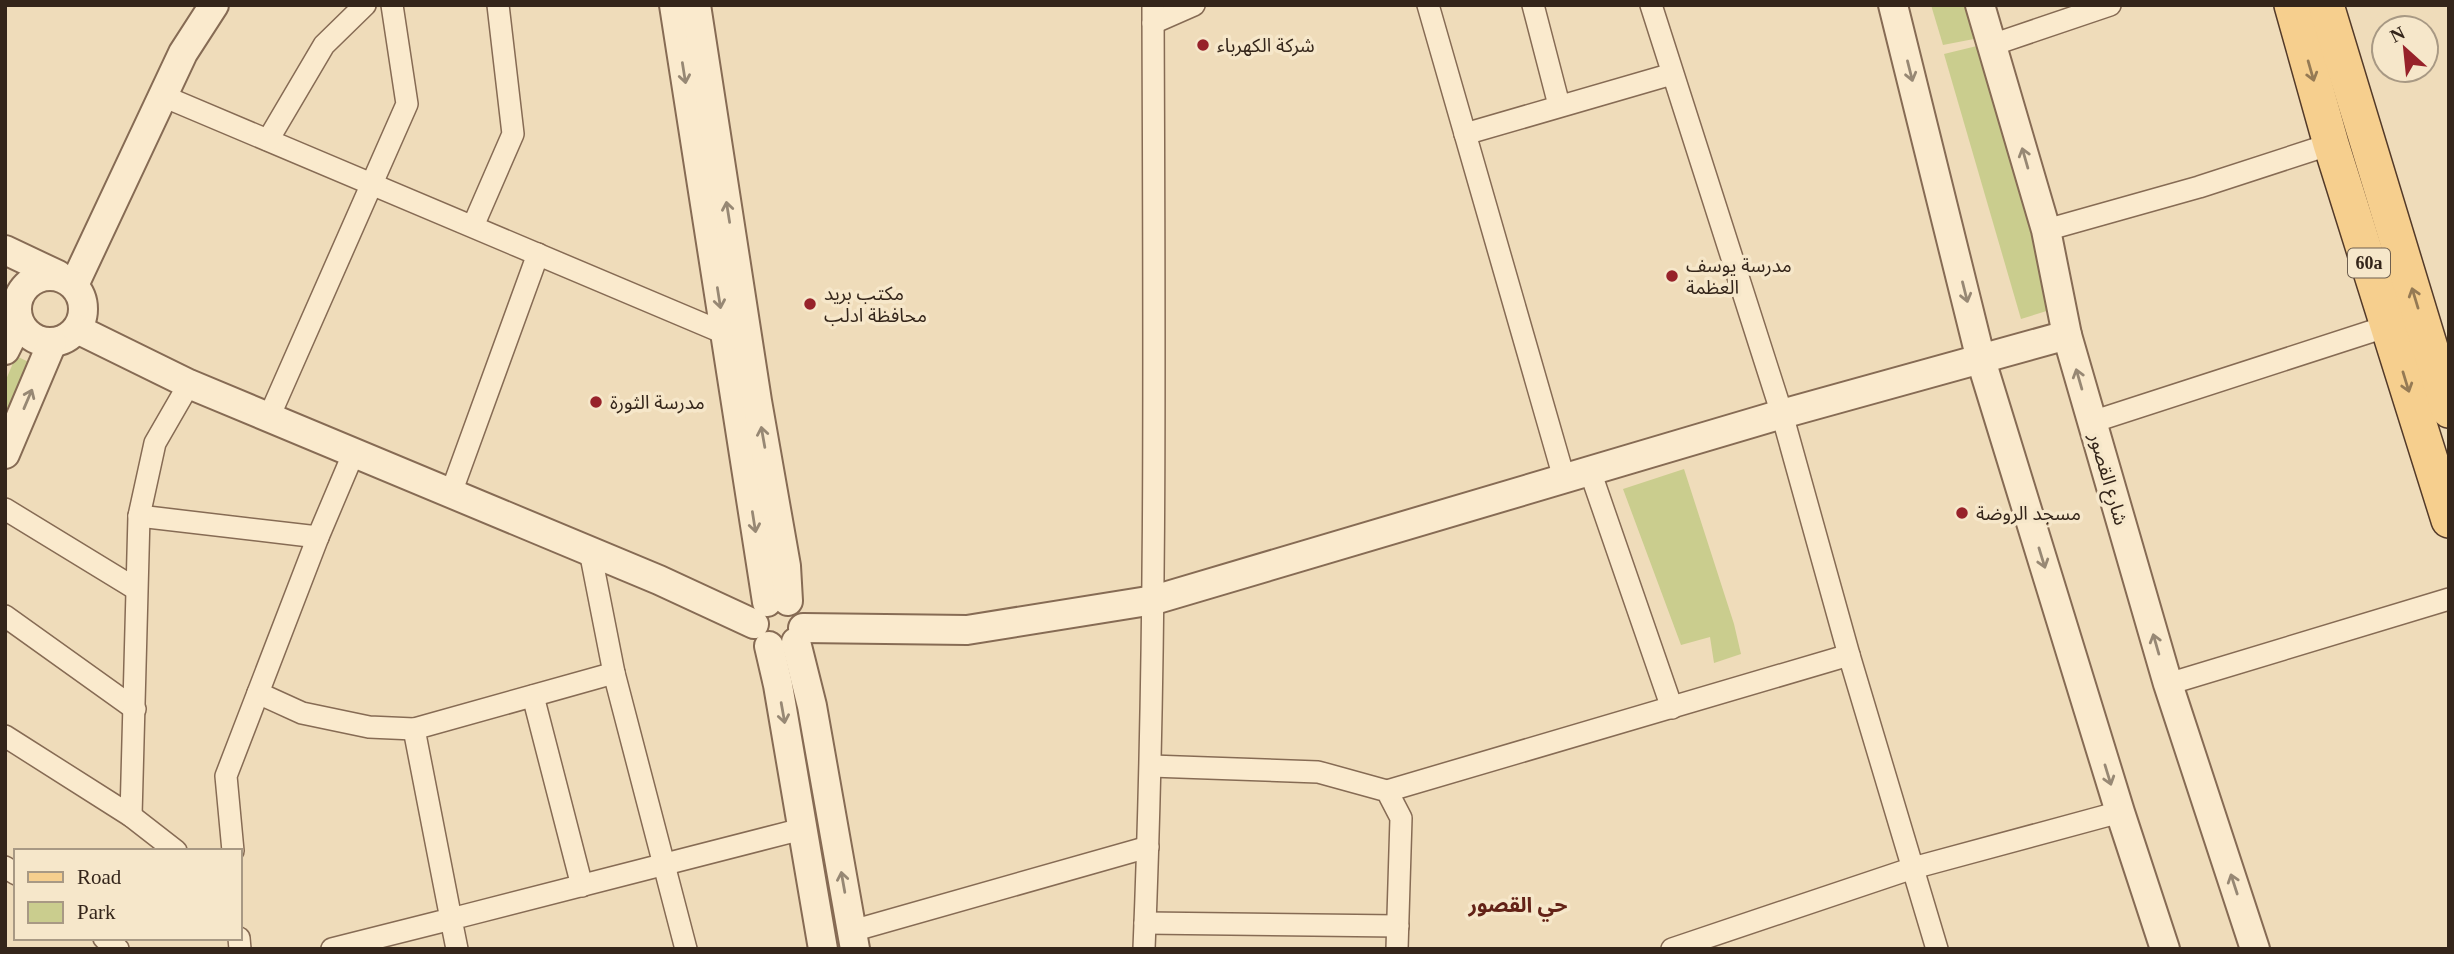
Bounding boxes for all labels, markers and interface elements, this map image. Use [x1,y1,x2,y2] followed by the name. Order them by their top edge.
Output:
[2370,14,2440,84] north arrow
[2387,22,2409,47] text: N
[1217,35,1315,57] place label: شركة الكهرباء
[1195,37,1211,53] marker: شركة الكهرباء
[1904,60,1917,82] one-way arrow
[2305,60,2318,82] one-way arrow
[678,61,691,84] one-way arrow
[2017,147,2030,169] one-way arrow
[721,201,734,224] one-way arrow
[2348,248,2390,278] road number: 60a
[1686,255,1792,298] place label: مدرسة يوسف العظمة
[1664,268,1680,284] marker: مدرسة يوسف العظمة
[1959,280,1972,303] one-way arrow
[824,283,927,326] place label: مكتب بريد محافظة ادلب
[713,286,726,308] one-way arrow
[2407,287,2420,309] one-way arrow
[802,296,818,312] marker: مكتب بريد محافظة ادلب
[2072,368,2085,390] one-way arrow
[2400,371,2413,393] one-way arrow
[23,388,36,410] one-way arrow
[610,392,705,414] place label: مدرسة الثورة
[588,394,604,410] marker: مدرسة الثورة
[756,426,769,449] one-way arrow
[2082,430,2132,528] street label: شارع القصور
[1976,503,2081,525] place label: مسجد الروضة
[1954,505,1970,521] marker: مسجد الروضة
[748,510,761,533] one-way arrow
[2036,546,2049,568] one-way arrow
[2149,633,2162,655] one-way arrow
[776,701,790,724] one-way arrow
[2103,764,2116,786] one-way arrow
[14,849,242,940] legend
[77,865,122,889] text: Road
[836,871,849,893] one-way arrow
[2227,873,2240,895] one-way arrow
[1467,893,1568,922] district label: حي القصور
[77,900,116,924] text: Park

